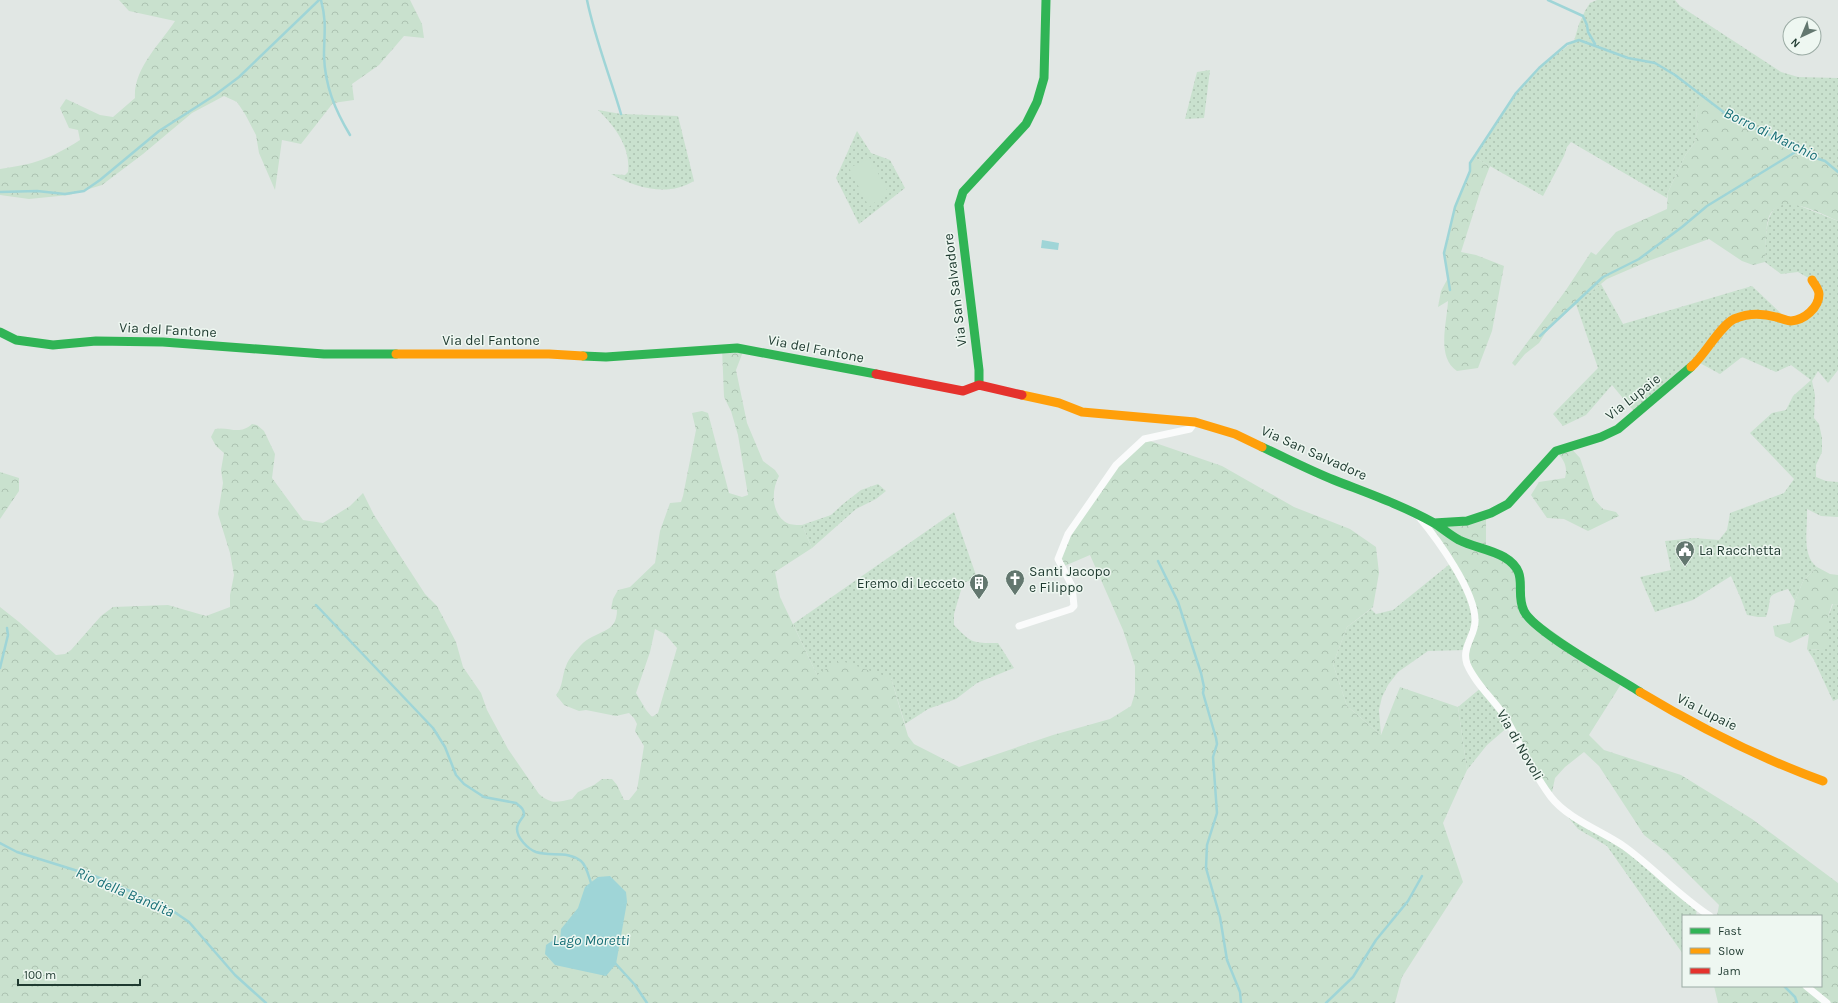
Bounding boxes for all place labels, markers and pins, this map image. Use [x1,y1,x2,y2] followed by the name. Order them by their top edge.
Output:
[1674,539,1696,567] public building icon: La Racchetta
[1699,542,1781,559] place label: La Racchetta
[1029,563,1110,596] place label: Santi Jacopo e Filippo
[1004,568,1026,596] church icon: Santi Jacopo e Filippo
[968,572,990,600] building icon: Eremo di Lecceto
[857,575,965,592] place label: Eremo di Lecceto

